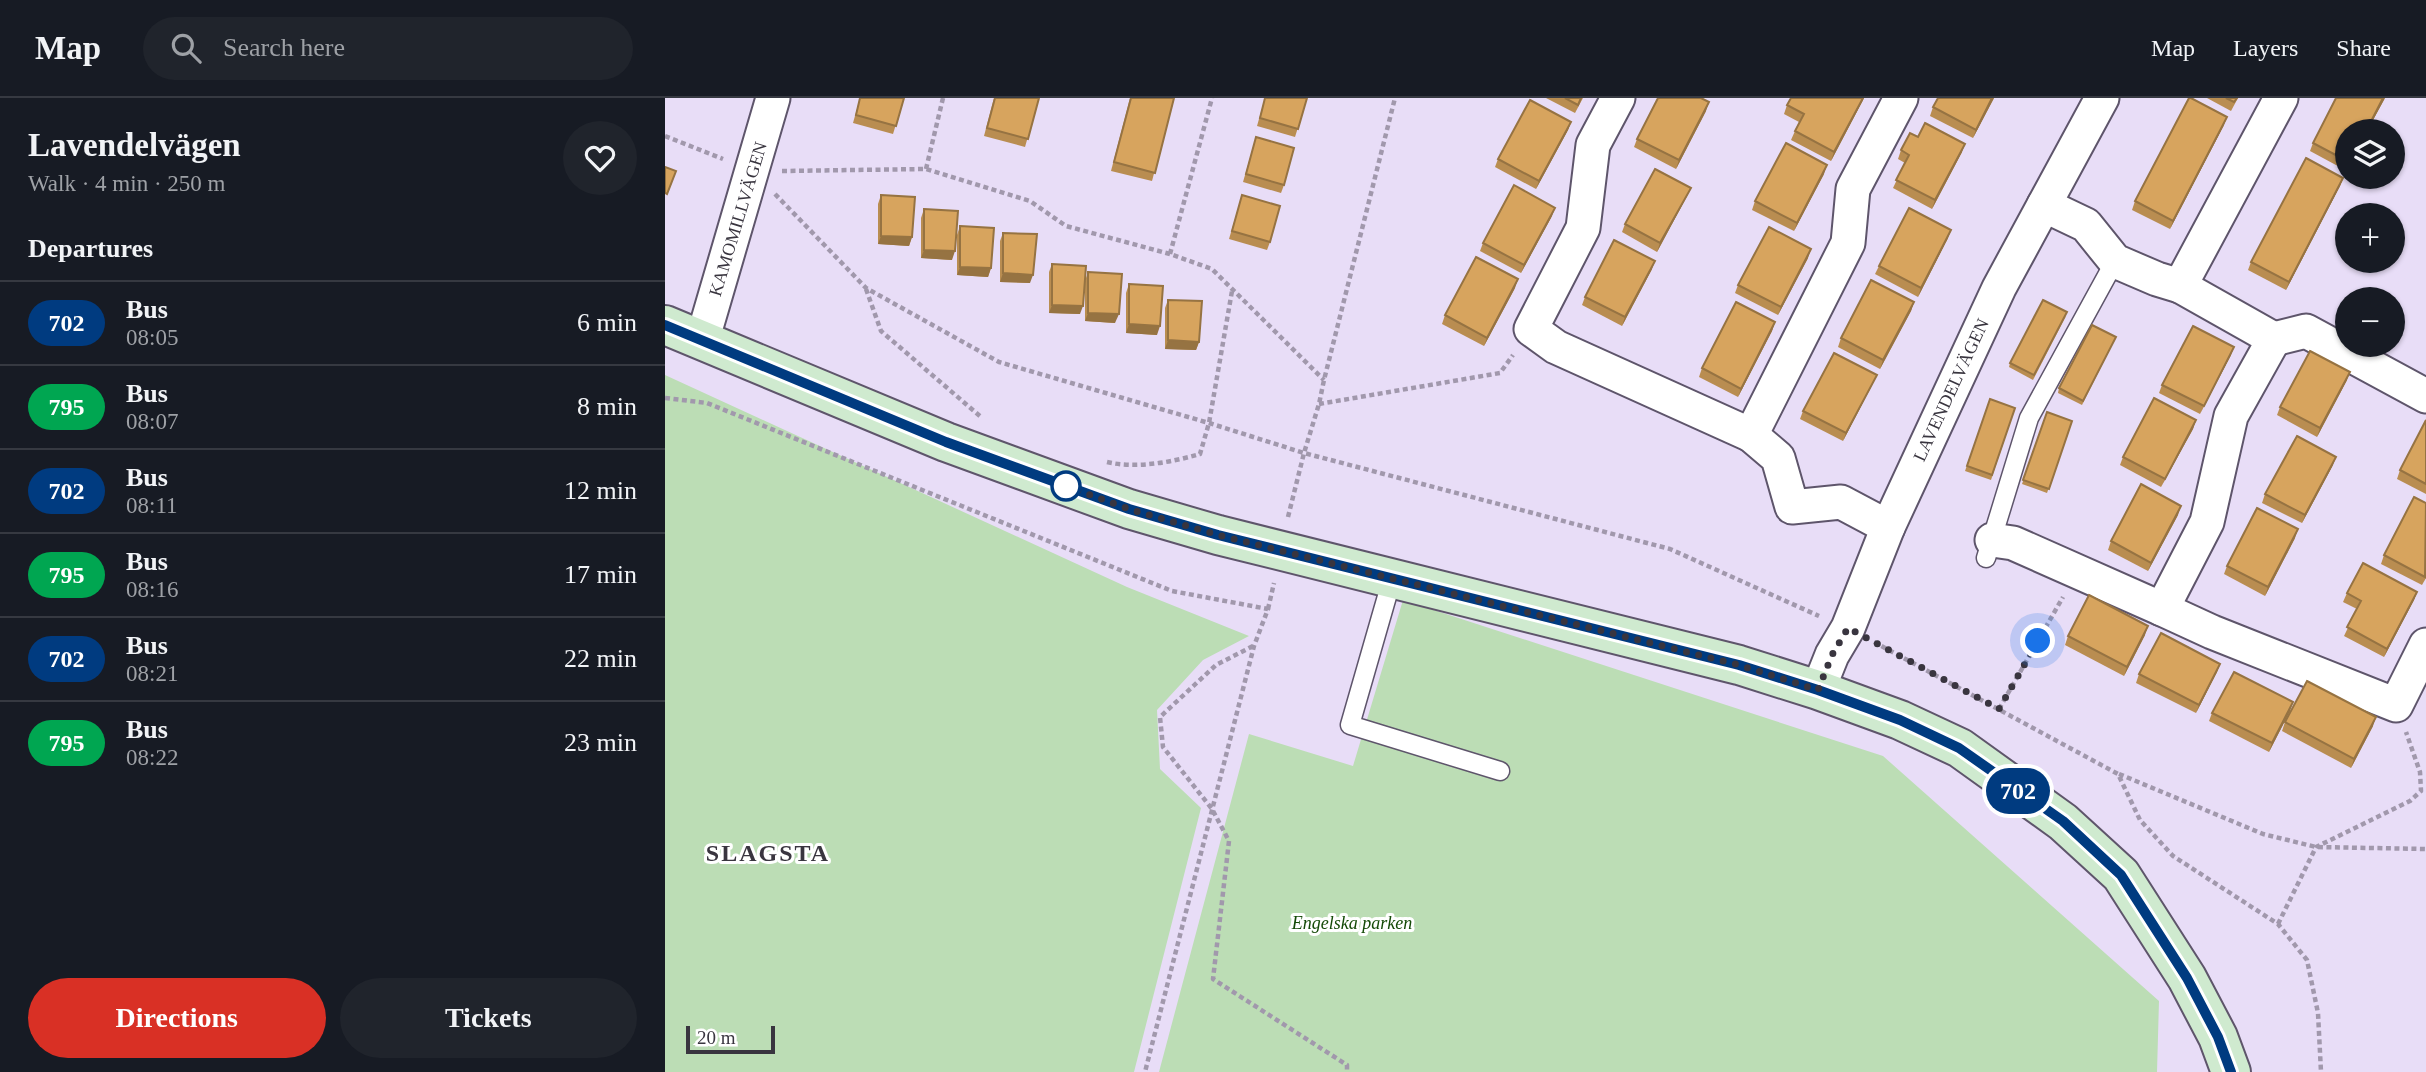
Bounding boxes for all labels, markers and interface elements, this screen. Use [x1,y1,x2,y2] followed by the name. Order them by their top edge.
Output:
[143,17,633,80] search box
[167,29,205,67] icon: search
[35,30,101,66] text: Map
[223,33,345,62] text: Search here
[2151,35,2195,61] text: Map
[2233,35,2298,61] text: Layers
[2336,35,2391,61] text: Share
[2335,119,2405,357] map controls
[2335,119,2405,189] button: layers
[563,121,637,195] button: heart
[28,127,241,163] text: Lavendelvägen
[705,139,771,299] street label: KAMOMILLVÄGEN
[28,171,225,196] text: Walk · 4 min · 250 m
[2335,203,2405,273] button: +
[28,234,153,263] text: Departures
[2335,287,2405,357] button: −
[126,295,168,324] text: Bus
[577,308,637,337] text: 6 min
[49,310,85,336] text: 702
[1909,316,1993,464] street label: LAVENDELVÄGEN
[126,325,178,350] text: 08:05
[126,379,168,408] text: Bus
[577,392,637,421] text: 8 min
[49,394,85,420] text: 795
[126,409,178,434] text: 08:07
[126,463,168,492] text: Bus
[1051,471,1081,501] unlabelled marker
[564,476,637,505] text: 12 min
[49,478,85,504] text: 702
[126,493,178,518] text: 08:11
[126,547,168,576] text: Bus
[564,560,637,589] text: 17 min
[49,562,85,588] text: 795
[126,577,178,602] text: 08:16
[2020,623,2055,658] your location
[126,631,168,660] text: Bus
[564,644,637,673] text: 22 min
[49,646,85,672] text: 702
[126,661,178,686] text: 08:21
[126,715,168,744] text: Bus
[564,728,637,757] text: 23 min
[49,730,85,756] text: 795
[126,745,178,770] text: 08:22
[1978,768,2058,814] line badge: 702
[2000,778,2036,804] text: 702
[706,840,830,866] district label: SLAGSTA
[1291,913,1412,933] park label: Engelska parken
[28,978,326,1058] button: Directions
[340,978,637,1058] button: Tickets
[686,1023,775,1055] scale bar
[697,1027,736,1048] text: 20 m

